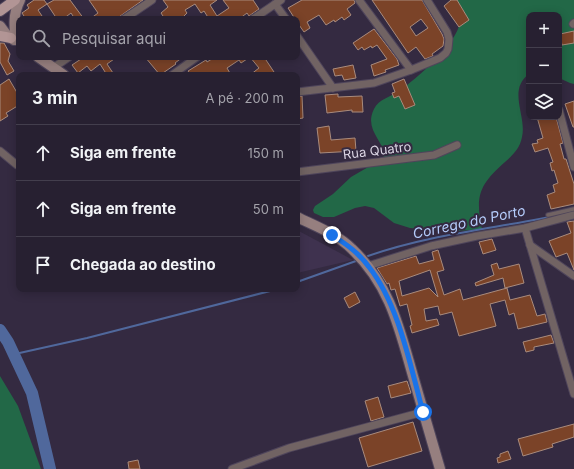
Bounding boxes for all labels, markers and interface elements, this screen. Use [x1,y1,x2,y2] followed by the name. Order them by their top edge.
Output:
[526,12,562,120] map controls
[526,12,562,48] button: +
[16,16,300,60] search box
[30,27,52,49] icon: search
[62,29,166,48] text: Pesquisar aqui
[526,48,562,84] button: −
[526,84,562,120] button: layers
[32,88,78,108] text: 3 min
[205,90,284,106] text: A pé · 200 m
[342,138,412,162] street label: Rua Quatro
[32,142,54,164] icon: ahead
[70,143,176,162] text: Siga em frente
[248,145,284,161] text: 150 m
[32,198,54,220] icon: ahead
[70,199,176,218] text: Siga em frente
[253,201,284,217] text: 50 m
[411,201,527,242] water label: Corrego do Porto
[323,226,341,244] route end
[32,254,54,276] icon: arrive
[70,255,216,274] text: Chegada ao destino
[414,403,432,421] route start

